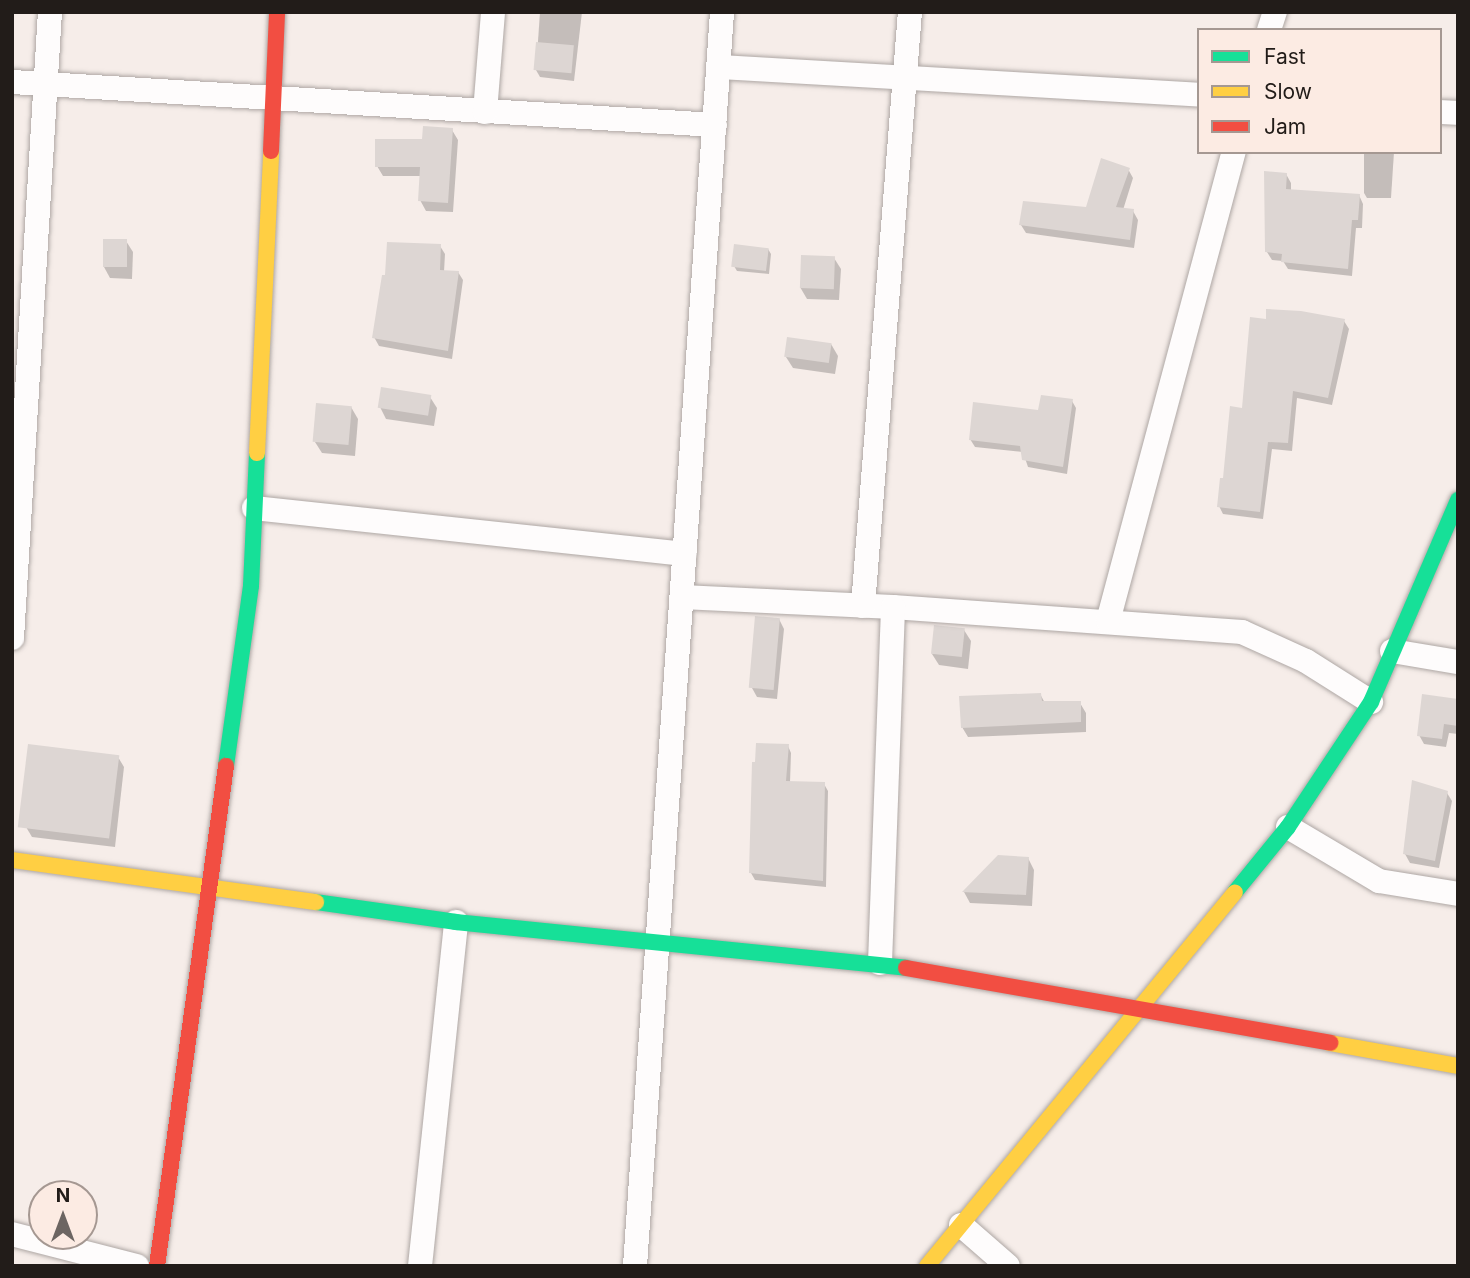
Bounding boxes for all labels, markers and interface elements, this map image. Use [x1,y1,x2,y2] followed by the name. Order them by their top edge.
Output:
[1197,28,1442,154] legend
[1264,44,1306,69] text: Fast
[1264,79,1312,104] text: Slow
[1264,114,1306,139] text: Jam
[28,1180,98,1250] north arrow
[56,1184,70,1207] text: N

